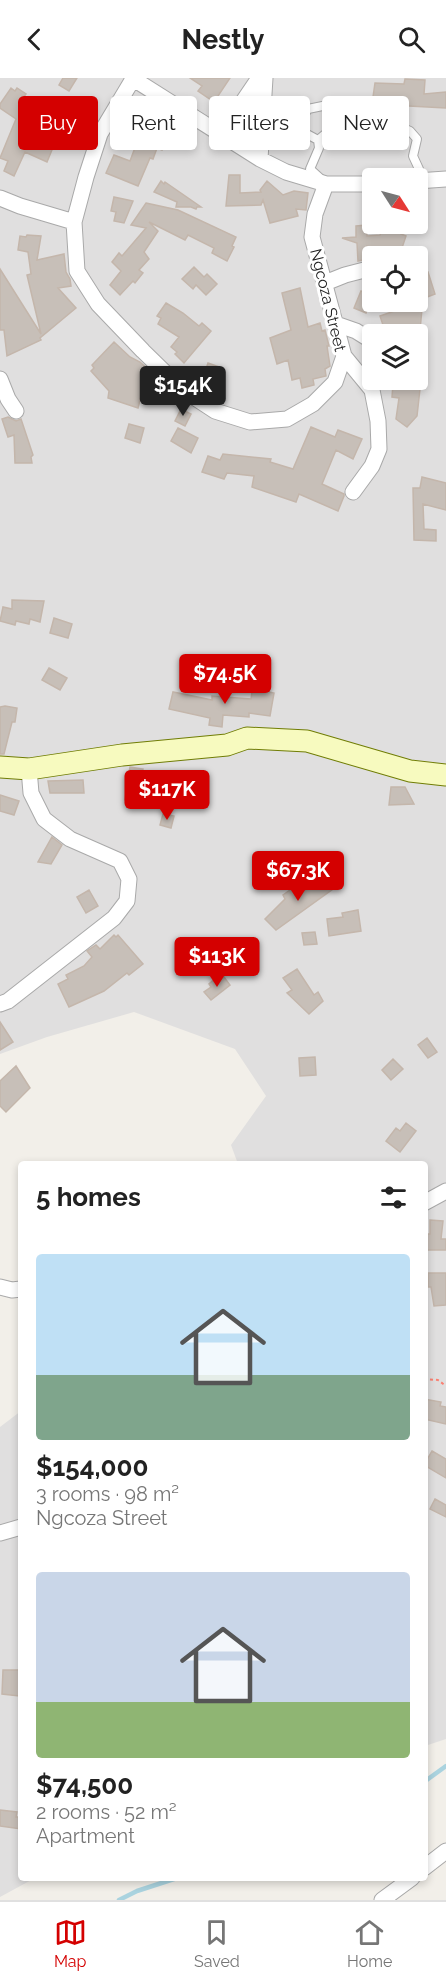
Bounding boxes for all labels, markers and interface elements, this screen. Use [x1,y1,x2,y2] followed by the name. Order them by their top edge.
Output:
[18,23,51,56] icon: back
[395,23,428,56] icon: search
[182,24,264,55] text: Nestly
[18,96,98,150] chip: Buy
[110,96,197,150] chip: Rent
[209,96,310,150] chip: Filters
[322,96,409,150] chip: New
[362,168,428,234] north arrow
[362,168,428,390] map controls
[362,246,428,312] button: locate
[306,247,350,354] street label: Ngcoza Street
[362,324,428,390] button: layers
[141,366,225,417] pin: $154K
[154,373,212,397] text: $154K
[176,654,274,705] pin: $74.5K
[193,661,257,685] text: $74.5K
[125,770,209,821] pin: $117K
[138,777,196,801] text: $117K
[249,851,347,902] pin: $67.3K
[266,858,330,882] text: $67.3K
[175,937,259,988] pin: $113K
[189,944,245,968] text: $113K
[377,1181,410,1214] icon: filters
[36,1182,141,1212] text: 5 homes
[169,1293,277,1401] icon: home
[36,1452,149,1482] text: $154,000
[36,1482,179,1506] text: 3 rooms · 98 m²
[36,1506,168,1530] text: Ngcoza Street
[169,1611,277,1719] icon: home
[36,1770,133,1800] text: $74,500
[36,1800,177,1824] text: 2 rooms · 52 m²
[36,1824,135,1848] text: Apartment
[54,1916,87,1971] tab: Map
[194,1916,240,1971] tab: Saved
[347,1916,392,1971] tab: Home

